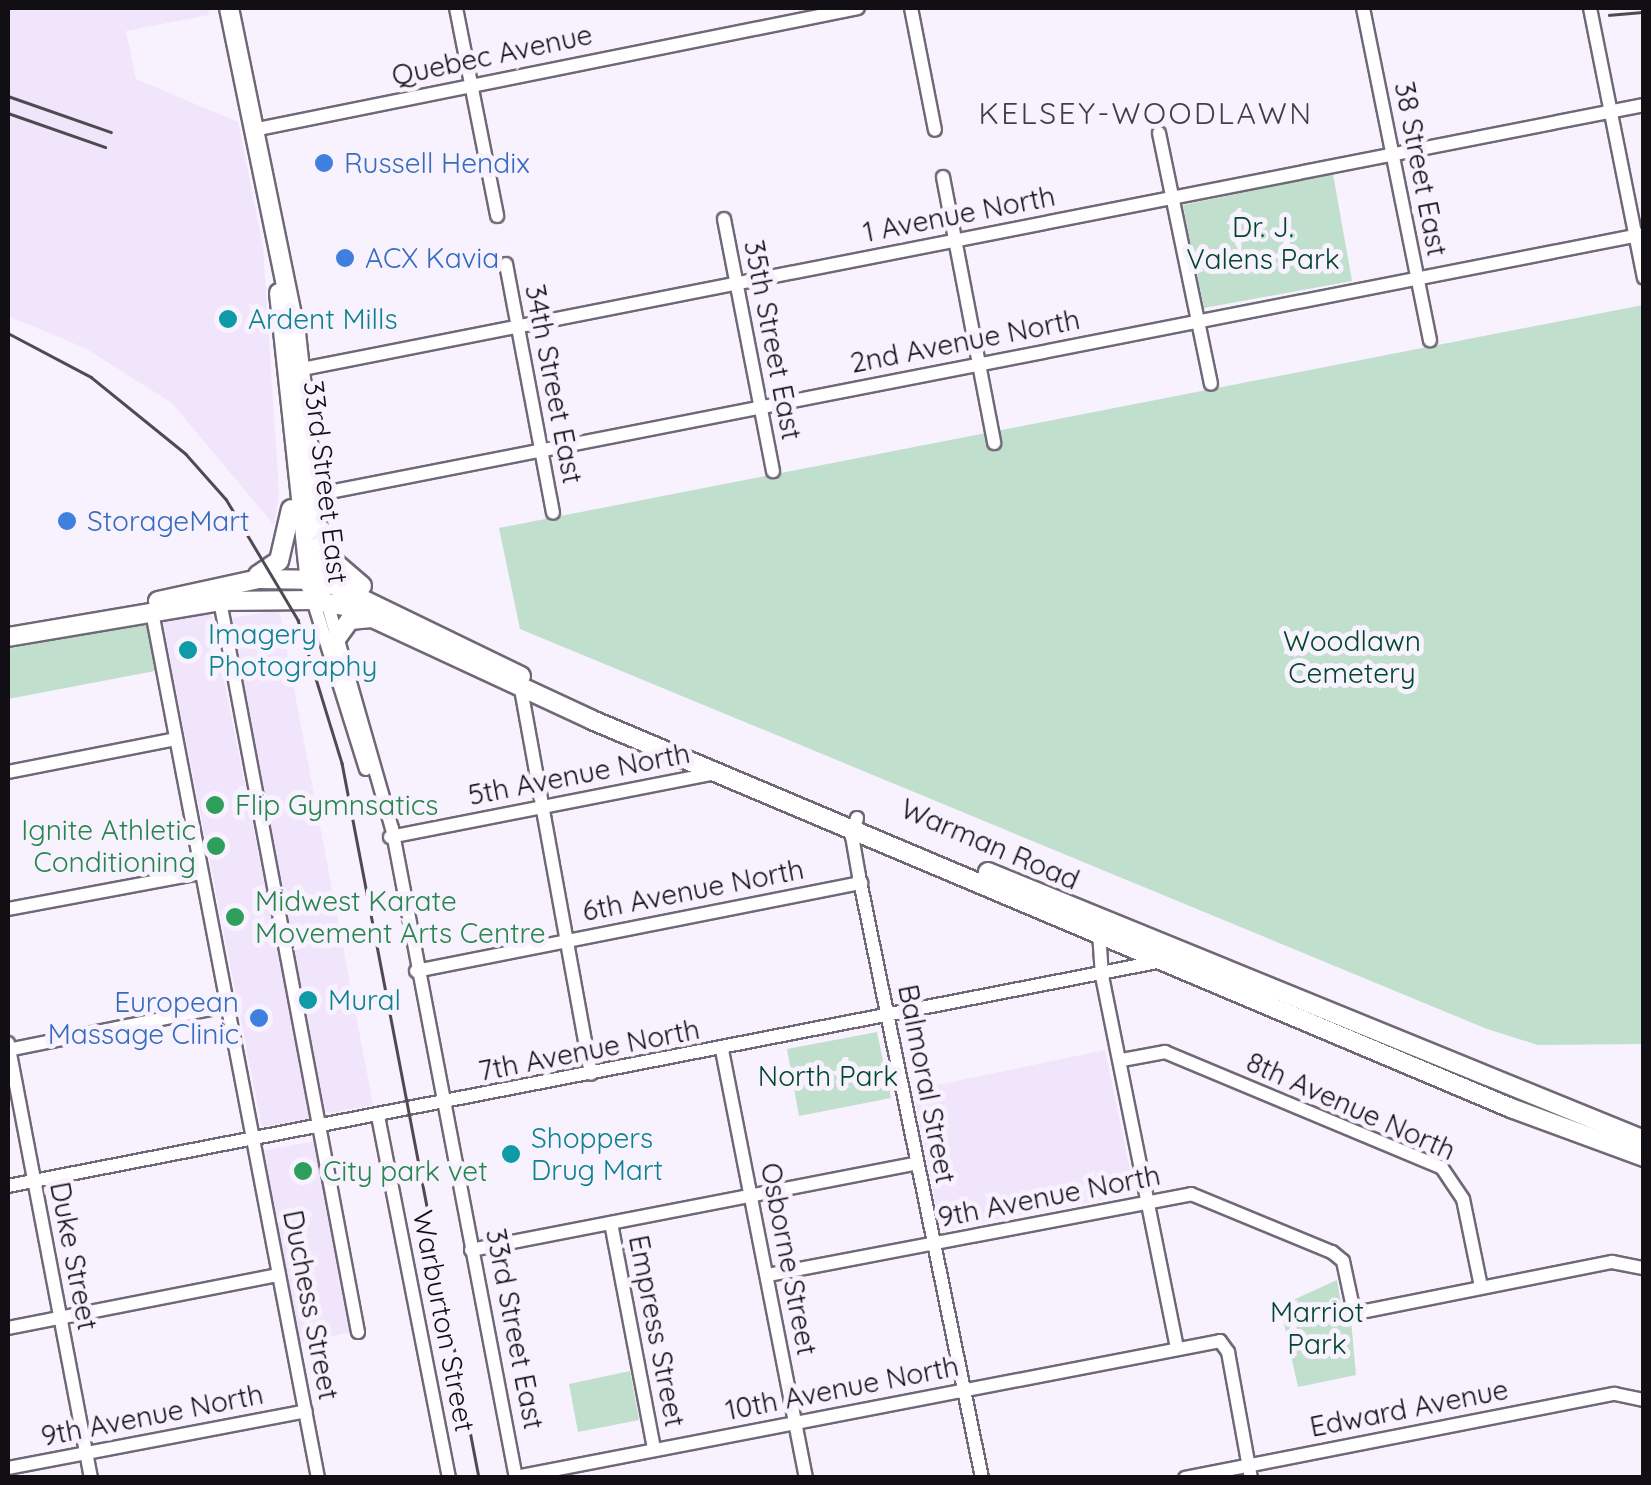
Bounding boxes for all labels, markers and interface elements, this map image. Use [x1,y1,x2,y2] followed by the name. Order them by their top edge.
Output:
[389,17,595,93] street label: Quebec Avenue
[1388,79,1454,259] street label: 38 Street East
[978,95,1314,131] district label: KELSEY-WOODLAWN
[344,146,530,180] place label: Russell Hendix
[313,152,335,174] marker: Russell Hendix
[860,179,1058,249] street label: 1 Avenue North
[1186,210,1340,276] park label: Dr. J. Valens Park
[737,237,809,443] street label: 35th Street East
[365,241,499,275] place label: ACX Kavia
[334,247,356,269] marker: ACX Kavia
[518,282,590,486] street label: 34th Street East
[248,302,398,336] place label: Ardent Mills
[847,302,1083,380] street label: 2nd Avenue North
[217,308,239,330] marker: Ardent Mills
[297,379,355,585] street label: 33rd Street East
[87,504,250,538] place label: StorageMart
[56,510,78,532] marker: StorageMart
[208,617,377,683] place label: Imagery Photography
[1283,624,1421,690] park label: Woodlawn Cemetery
[177,639,199,661] marker: Imagery Photography
[465,736,693,812] street label: 5th Avenue North
[235,788,438,822] place label: Flip Gymnsatics
[896,791,1084,897] street label: Warman Road
[204,794,226,816] marker: Flip Gymnsatics
[21,813,196,879] place label: Ignite Athletic Conditioning
[205,835,227,857] marker: Ignite Athletic Conditioning
[579,852,807,928] street label: 6th Avenue North
[255,884,546,950] place label: Midwest Karate Movement Arts Centre
[224,906,246,928] marker: Midwest Karate Movement Arts Centre
[891,982,963,1186] street label: Balmoral Street
[328,983,401,1017] place label: Mural
[48,985,239,1051] place label: European Massage Clinic
[297,989,319,1011] marker: Mural
[248,1007,270,1029] marker: European Massage Clinic
[476,1012,702,1088] street label: 7th Avenue North
[1241,1045,1461,1167] street label: 8th Avenue North
[758,1059,898,1093] park label: North Park
[531,1121,663,1187] place label: Shoppers Drug Mart
[500,1143,522,1165] marker: Shoppers Drug Mart
[323,1154,488,1188] place label: City park vet
[935,1158,1163,1234] street label: 9th Avenue North
[292,1160,314,1182] marker: City park vet
[754,1160,824,1358] street label: Osborne Street
[43,1179,105,1333] street label: Duke Street
[276,1207,346,1403] street label: Duchess Street
[406,1207,482,1435] street label: Warburton Street
[479,1226,551,1432] street label: 33rd Street East
[622,1232,692,1430] street label: Empress Street
[1270,1295,1364,1361] park label: Marriot Park
[723,1349,961,1427] street label: 10th Avenue North
[1307,1372,1511,1444] street label: Edward Avenue
[38,1377,266,1453] street label: 9th Avenue North

